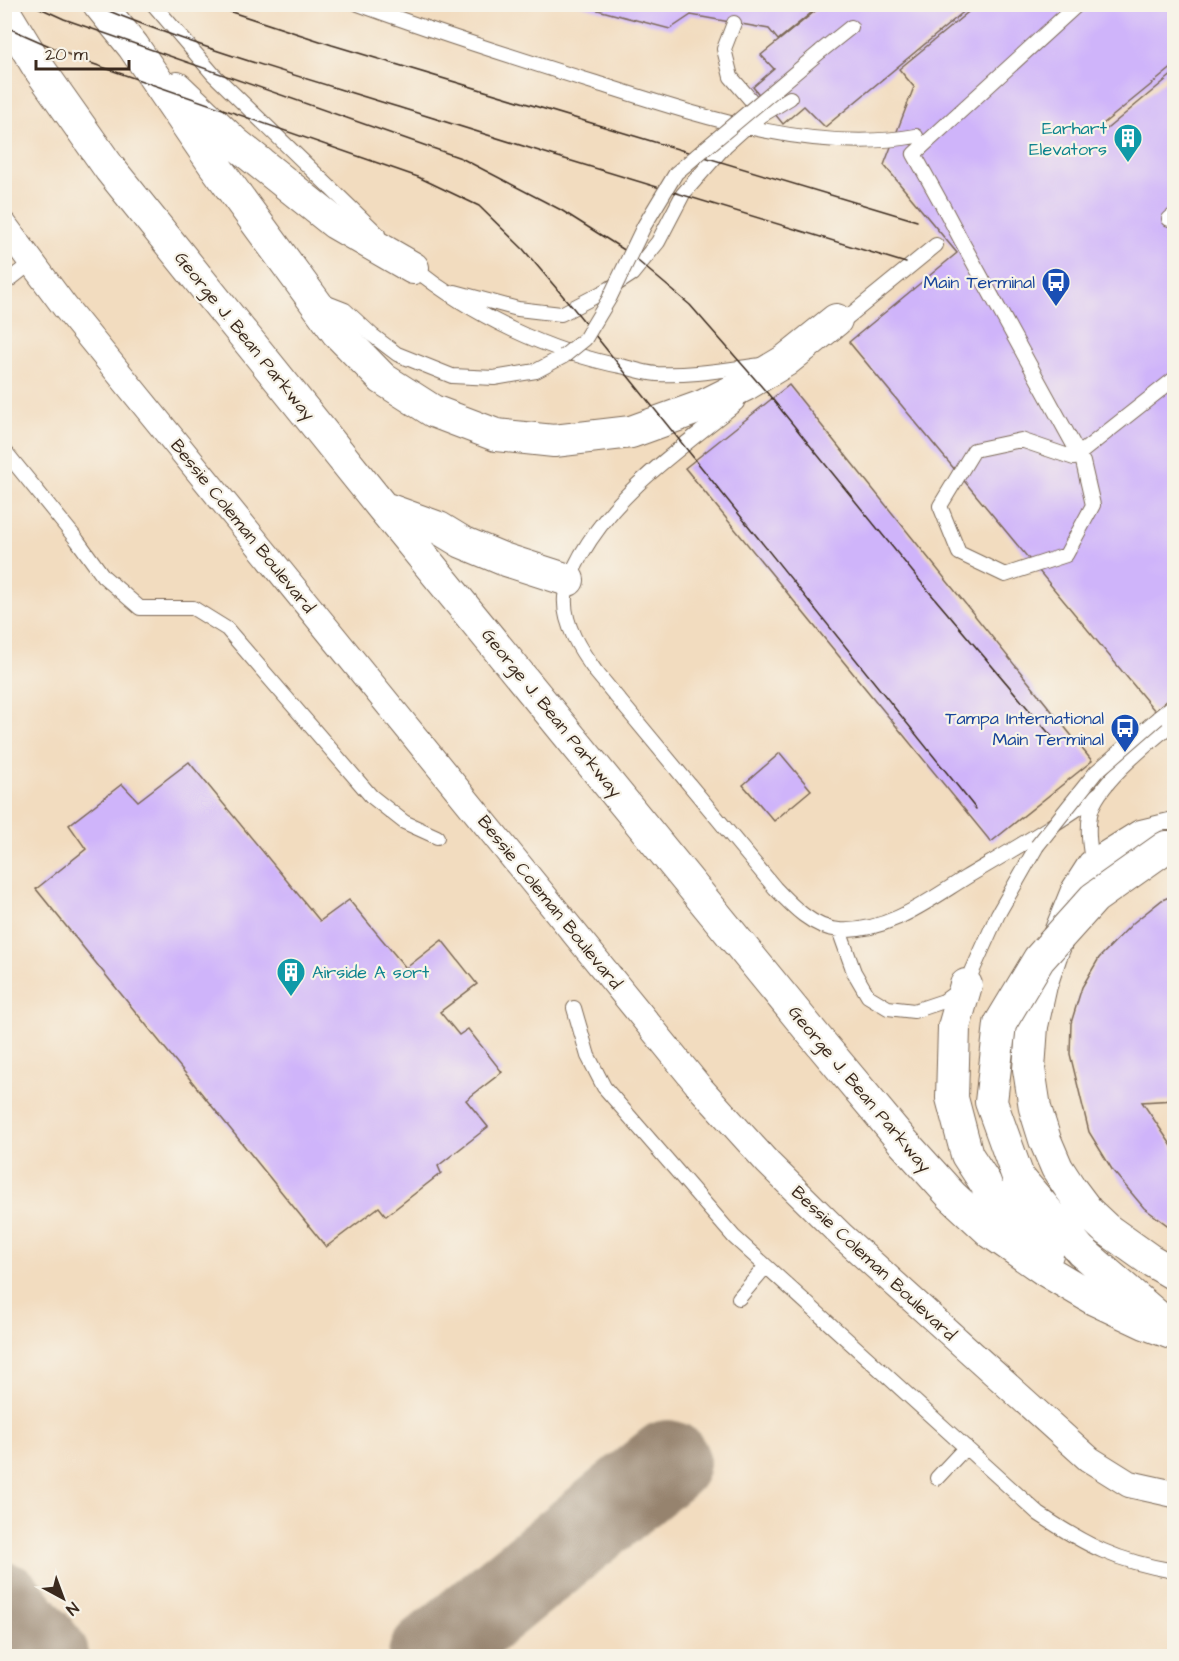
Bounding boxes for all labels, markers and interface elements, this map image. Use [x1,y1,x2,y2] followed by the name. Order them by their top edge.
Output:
[36,33,129,71] scale bar
[45,42,88,67] text: 20 m
[1029,116,1108,162] place label: Earhart Elevators
[1112,122,1144,164] building icon: Earhart Elevators
[168,247,321,427] street label: George J. Bean Parkway
[1040,266,1072,308] bus stop icon: Main Terminal
[923,270,1035,295] place label: Main Terminal
[164,434,321,619] street label: Bessie Coleman Boulevard
[475,624,628,804] street label: George J. Bean Parkway
[945,706,1104,752] place label: Tampa International Main Terminal
[1109,712,1141,754] bus stop icon: Tampa International Main Terminal
[471,810,628,995] street label: Bessie Coleman Boulevard
[275,956,307,998] building icon: Airside A sort
[312,960,430,985] place label: Airside A sort
[782,1001,937,1179] street label: George J. Bean Parkway
[786,1180,962,1347] street label: Bessie Coleman Boulevard
[33,1568,93,1628] north arrow
[61,1597,83,1620] text: N

